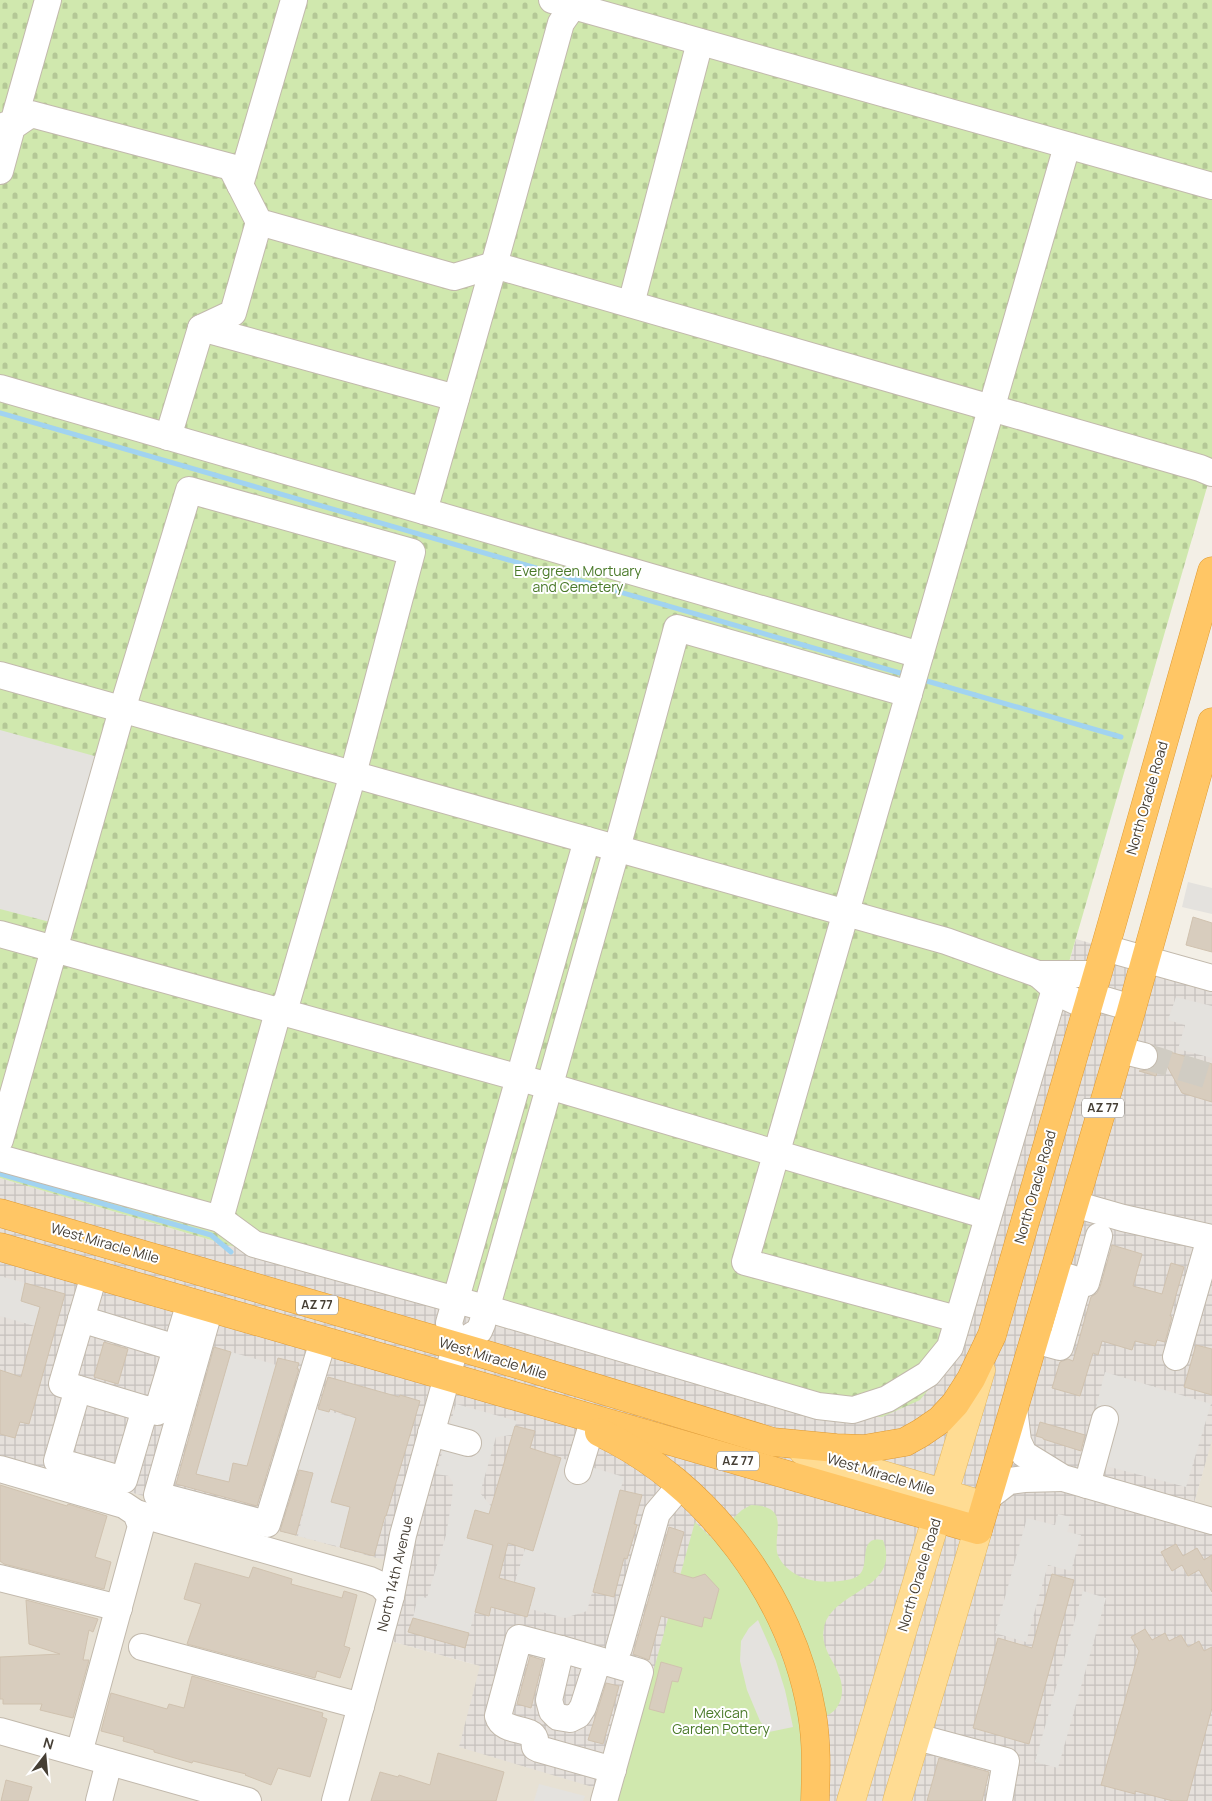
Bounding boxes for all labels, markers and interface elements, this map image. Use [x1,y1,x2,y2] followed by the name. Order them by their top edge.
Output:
[514,561,642,596] park label: Evergreen Mortuary and Cemetery
[1121,739,1172,857] street label: North Oracle Road
[1082,1098,1124,1118] road number: AZ 77
[1009,1128,1060,1246] street label: North Oracle Road
[49,1218,162,1267] street label: West Miracle Mile
[296,1296,338,1314] road number: AZ 77
[437,1332,550,1383] street label: West Miracle Mile
[825,1448,938,1499] street label: West Miracle Mile
[717,1452,759,1470] road number: AZ 77
[372,1514,417,1634] street label: North 14th Avenue
[892,1516,945,1634] street label: North Oracle Road
[672,1703,770,1738] park label: Mexican Garden Pottery
[20,1731,70,1781] north arrow
[41,1733,56,1754] text: N

